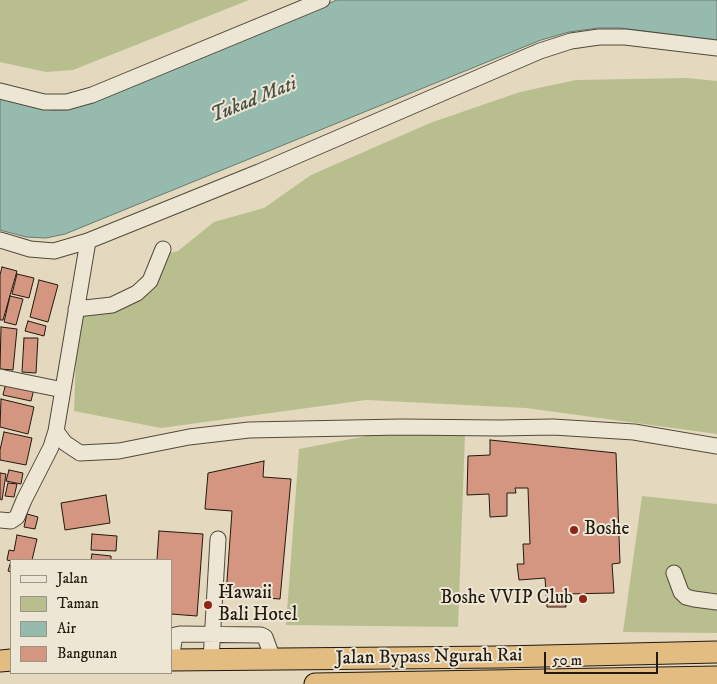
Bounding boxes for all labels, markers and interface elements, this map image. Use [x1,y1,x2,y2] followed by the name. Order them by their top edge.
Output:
[207,73,301,129] water label: Tukad Mati
[584,519,629,541] place label: Boshe
[568,524,580,536] marker: Boshe
[10,559,172,674] legend
[57,569,88,588] text: Jalan
[218,583,297,627] place label: Hawaii Bali Hotel
[440,588,573,610] place label: Boshe VVIP Club
[577,593,589,605] marker: Boshe VVIP Club
[57,594,99,613] text: Taman
[202,599,214,611] marker: Hawaii Bali Hotel
[57,619,76,638] text: Air
[547,642,661,674] scale bar
[57,644,117,663] text: Bangunan
[335,645,523,671] street label: Jalan Bypass Ngurah Rai
[552,651,582,670] text: 50 m

